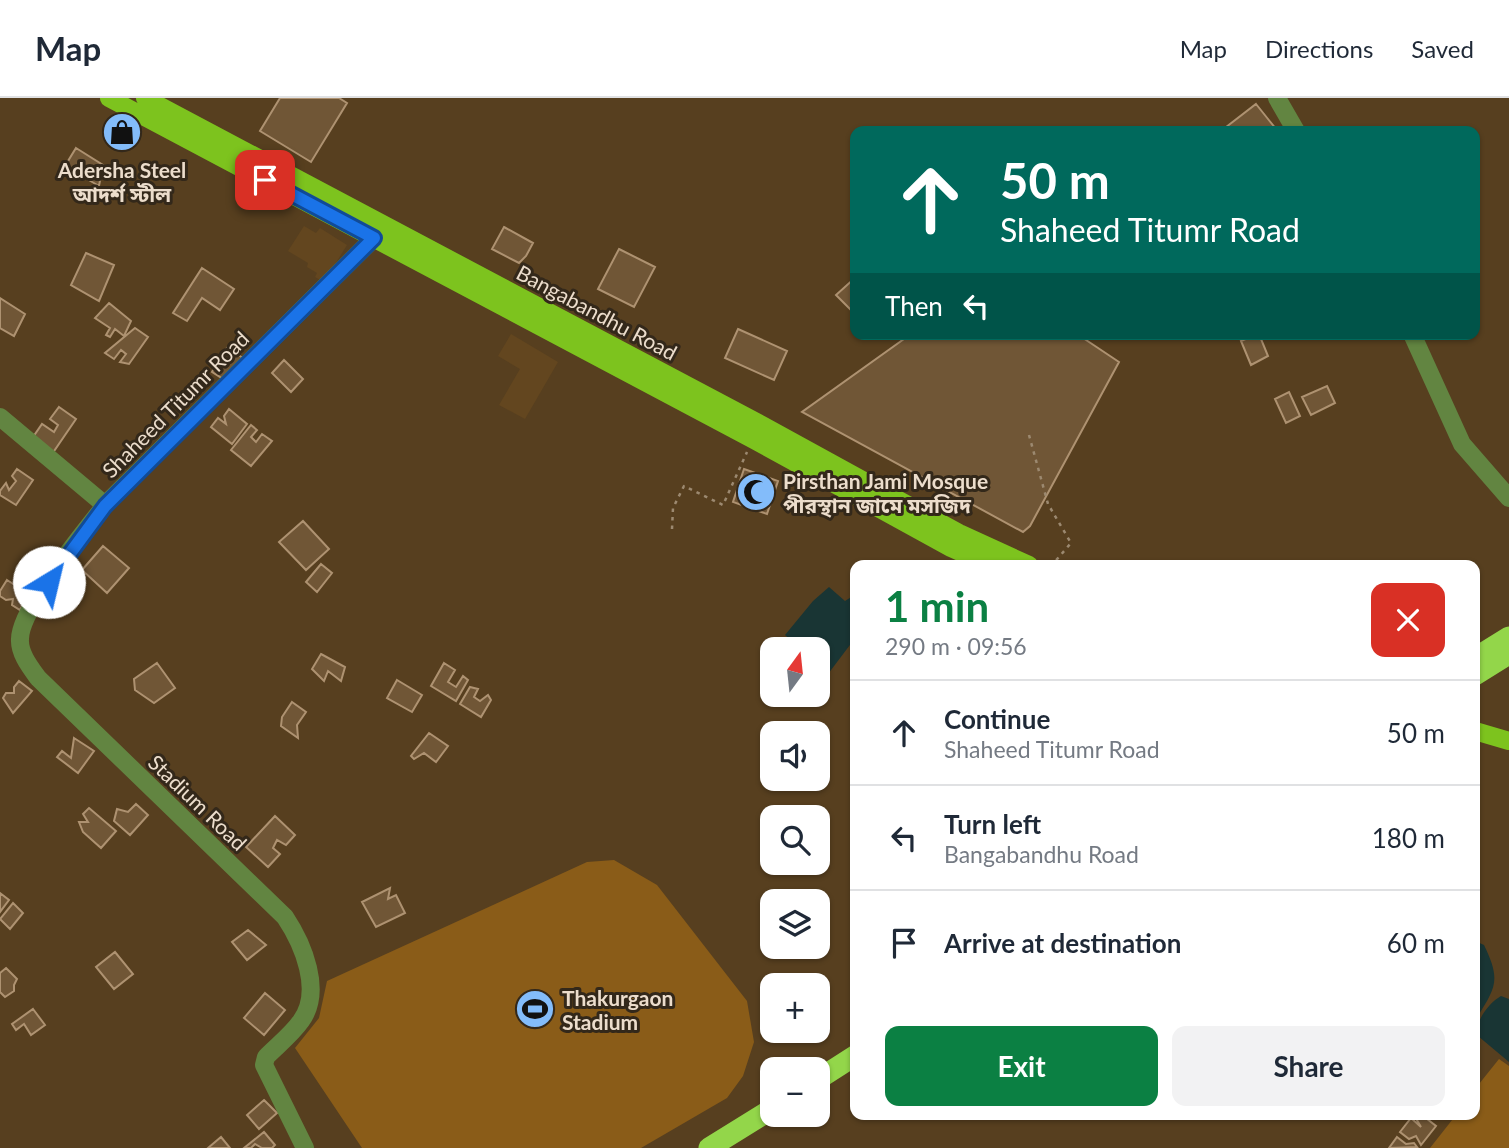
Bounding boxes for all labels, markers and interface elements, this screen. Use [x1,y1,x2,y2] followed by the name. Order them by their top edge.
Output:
[35,28,101,68] text: Map
[1180,34,1227,63] text: Map
[1265,34,1373,63] text: Directions
[1411,34,1474,63] text: Saved
[101,111,143,153] shop icon: Adersha Steel আদর্শ স্টীল
[235,150,295,210] pin
[1000,151,1110,209] text: 50 m
[885,154,976,245] icon: ahead
[57,157,186,206] place label: Adersha Steel আদর্শ স্টীল
[246,161,284,199] icon: arrive
[1000,210,1300,249] text: Shaheed Titumr Road
[513,259,681,365] street label: Bangabandhu Road
[957,287,995,325] icon: left
[885,290,943,322] text: Then
[97,326,253,482] street label: Shaheed Titumr Road
[783,468,988,517] place label: Pirsthan Jami Mosque পীরস্থান জামে মসজিদ
[735,471,777,513] mosque icon: Pirsthan Jami Mosque পীরস্থান জামে মসজিদ
[12,545,86,619] position arrow
[885,581,989,631] text: 1 min
[1371,583,1445,657] button: close
[885,632,1027,660] text: 290 m · 09:56
[760,637,830,707] north arrow
[760,637,830,1127] map controls
[944,703,1050,735] text: Continue
[885,714,923,752] icon: ahead
[1387,717,1445,749] text: 50 m
[760,721,830,791] button: sound
[944,735,1160,763] text: Shaheed Titumr Road
[144,749,252,855] street label: Stadium Road
[760,805,830,875] button: search
[944,808,1041,840] text: Turn left
[885,819,923,857] icon: left
[1372,822,1445,854] text: 180 m
[944,840,1139,868] text: Bangabandhu Road
[760,889,830,959] button: layers
[885,924,923,962] icon: arrive
[944,927,1181,959] text: Arrive at destination
[1387,927,1445,959] text: 60 m
[760,973,830,1043] button: +
[562,985,673,1034] place label: Thakurgaon Stadium
[514,988,556,1030] sports icon: Thakurgaon Stadium
[885,1026,1158,1106] button: Exit
[1172,1026,1445,1106] button: Share
[760,1057,830,1127] button: −

